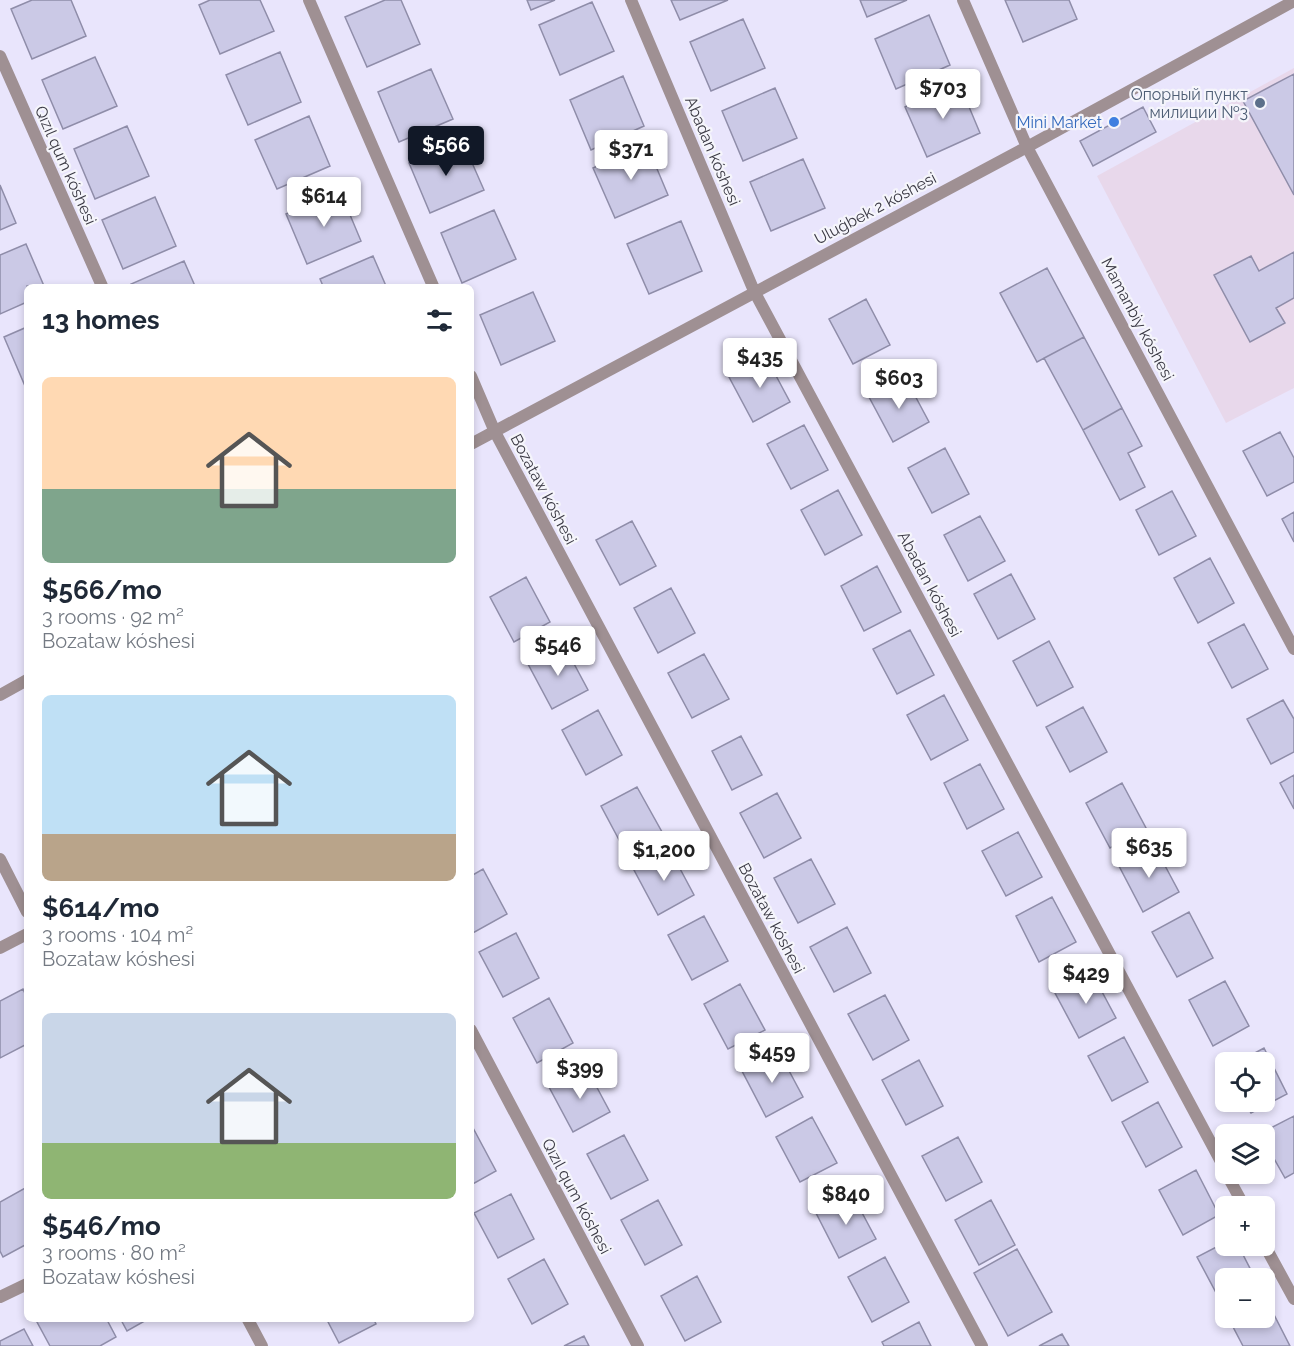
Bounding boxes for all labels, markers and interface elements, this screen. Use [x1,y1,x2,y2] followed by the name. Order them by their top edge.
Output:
[907,69,979,120] pin: $703
[919,76,967,100] text: $703
[1131,85,1248,122] place label: Опорный пункт милиции №3
[681,94,744,209] street label: Abadan kóshesi
[1253,96,1267,110] marker: Опорный пункт милиции №3
[31,103,100,228] street label: Qızıl qum kóshesi
[1017,113,1103,132] place label: Mini Market
[1107,115,1121,129] marker: Mini Market
[410,126,482,177] pin: $566
[595,130,667,181] pin: $371
[422,133,470,157] text: $566
[609,137,653,161] text: $371
[811,168,939,249] street label: Uluǵbek 2 kóshesi
[288,177,360,228] pin: $614
[301,184,347,208] text: $614
[1097,255,1178,384] street label: Mamanbiy kóshesi
[423,304,456,337] icon: filters
[42,305,160,335] text: 13 homes
[724,338,796,389] pin: $435
[737,345,783,369] text: $435
[863,359,935,410] pin: $603
[875,366,923,390] text: $603
[195,416,303,524] icon: home
[506,431,581,548] street label: Bozataw kóshesi
[894,528,965,640] street label: Abadan kóshesi
[42,575,162,605] text: $566/mo
[42,605,184,629] text: 3 rooms · 92 m²
[522,626,594,677] pin: $546
[42,629,195,653] text: Bozataw kóshesi
[534,633,582,657] text: $546
[195,734,303,842] icon: home
[1113,828,1185,879] pin: $635
[615,831,713,882] pin: $1,200
[1126,835,1172,859] text: $635
[632,838,696,862] text: $1,200
[734,860,809,977] street label: Bozataw kóshesi
[42,893,159,923] text: $614/mo
[42,923,193,947] text: 3 rooms · 104 m²
[42,947,195,971] text: Bozataw kóshesi
[1050,954,1122,1005] pin: $429
[1062,961,1110,985] text: $429
[736,1033,808,1084] pin: $459
[749,1040,795,1064] text: $459
[544,1049,616,1100] pin: $399
[195,1052,303,1160] icon: home
[1215,1052,1275,1328] map controls
[1215,1052,1275,1112] button: locate
[556,1056,604,1080] text: $399
[1215,1124,1275,1184] button: layers
[538,1135,615,1257] street label: Qızıl qum kóshesi
[810,1175,882,1226] pin: $840
[822,1182,870,1206] text: $840
[1215,1196,1275,1256] button: +
[42,1211,161,1241] text: $546/mo
[42,1241,186,1265] text: 3 rooms · 80 m²
[42,1265,195,1289] text: Bozataw kóshesi
[1215,1268,1275,1328] button: −

